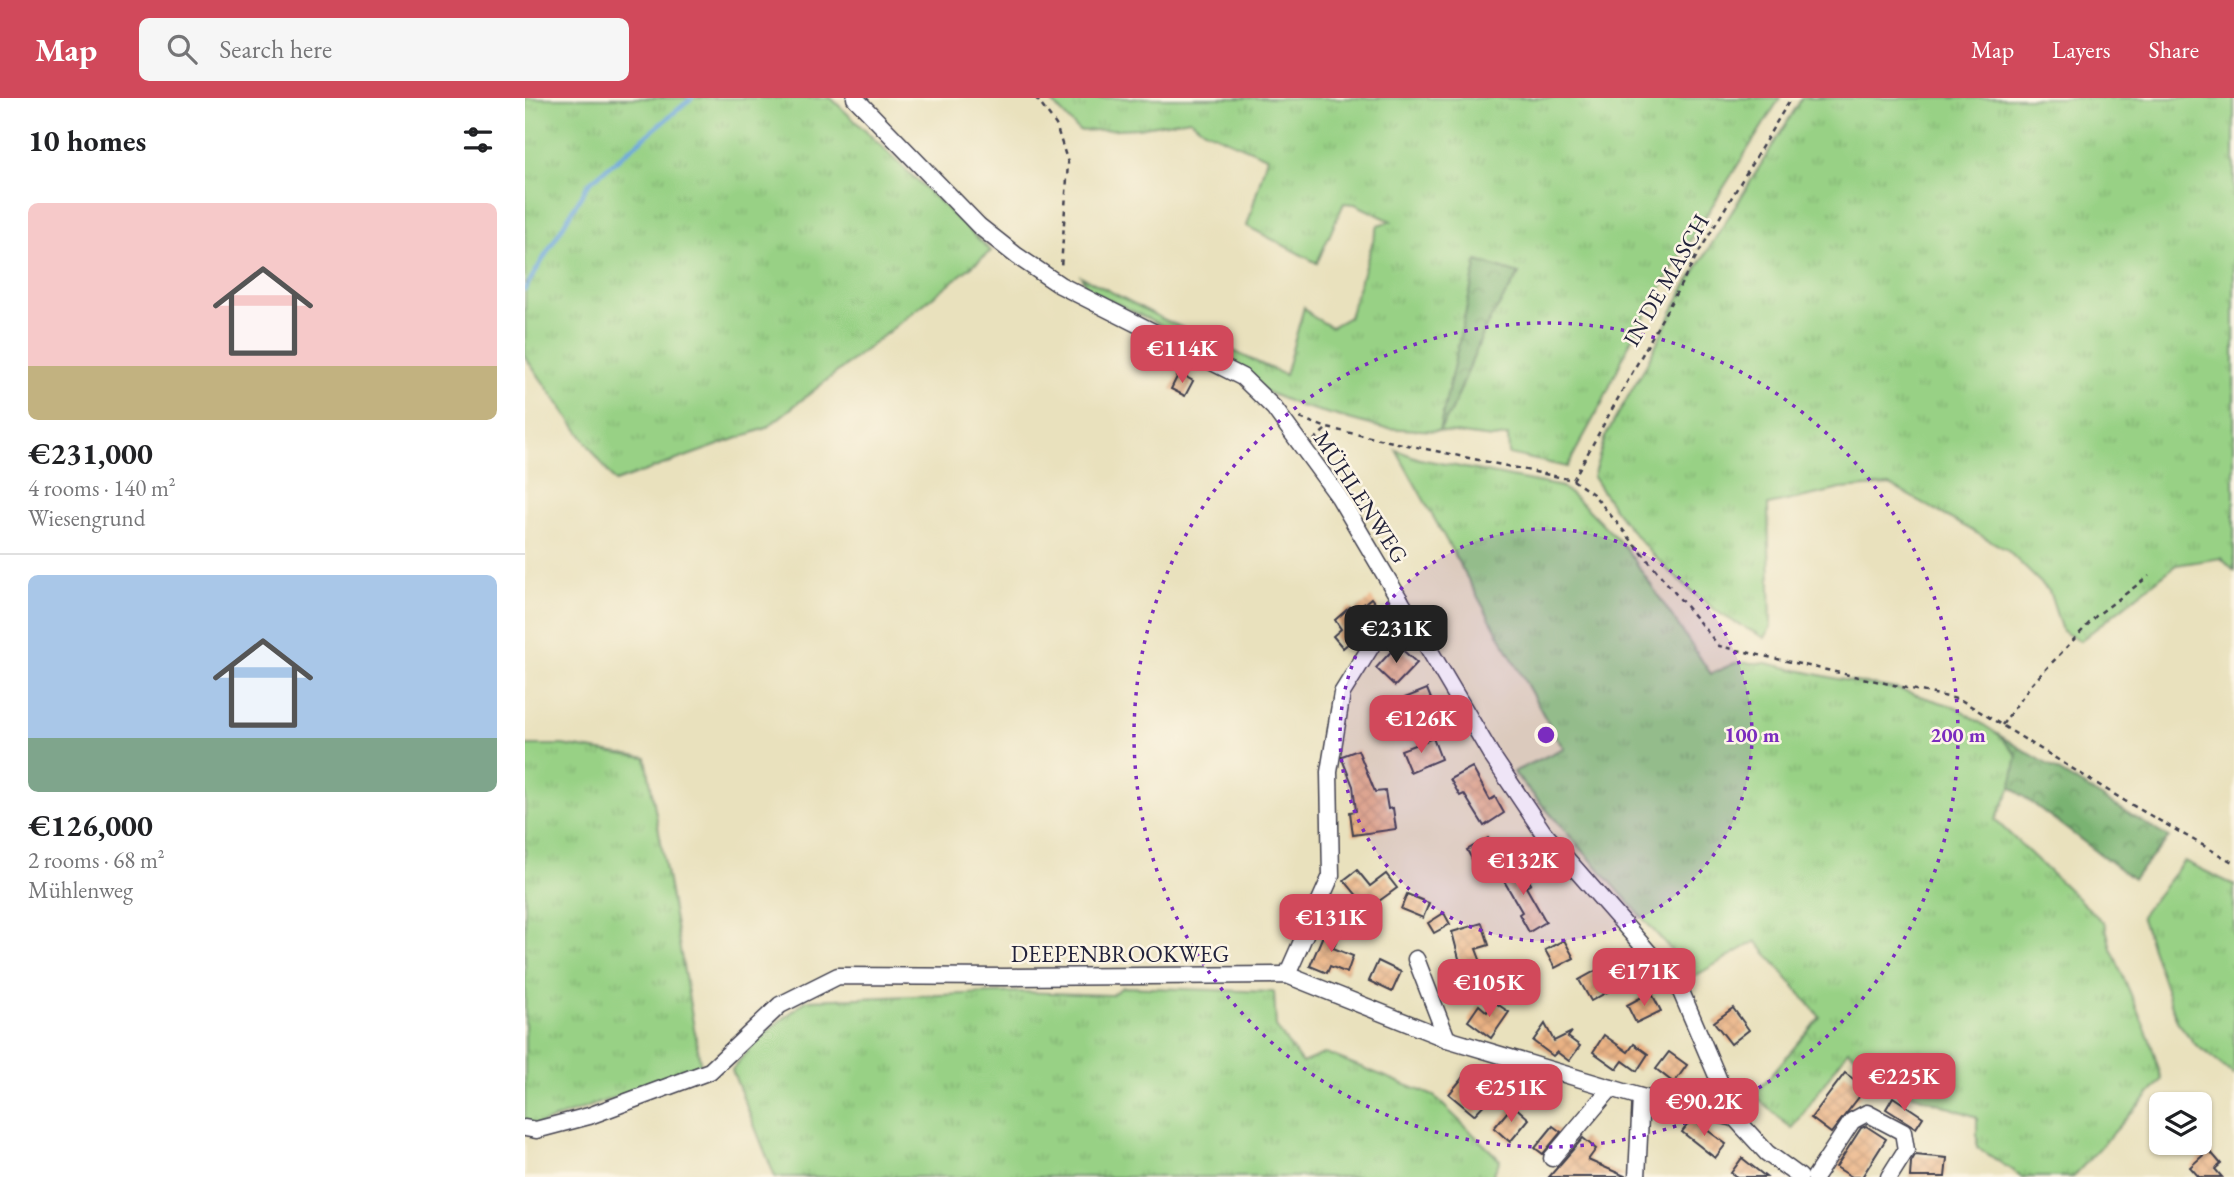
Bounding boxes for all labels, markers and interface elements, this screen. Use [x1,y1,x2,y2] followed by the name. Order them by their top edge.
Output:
[139,18,629,81] search box
[35,28,97,71] text: Map
[163,30,201,68] icon: search
[219,32,332,66] text: Search here
[1971,34,2014,65] text: Map
[2052,34,2111,65] text: Layers
[2149,34,2199,65] text: Share
[28,121,146,160] text: 10 homes
[459,121,497,159] icon: filters
[1616,208,1716,352] street label: IN DE MASCH
[200,248,326,374] icon: home
[1133,326,1231,385] pin: €114K
[1146,333,1218,363] text: €114K
[1307,425,1415,569] street label: MÜHLENWEG
[28,434,153,473] text: €231,000
[28,473,176,503] text: 4 rooms · 140 m²
[28,503,145,533] text: Wiesengrund
[1347,606,1445,665] pin: €231K
[1360,613,1432,643] text: €231K
[200,620,326,746] icon: home
[1372,696,1470,755] pin: €126K
[1385,703,1457,733] text: €126K
[1724,721,1780,748] text: 100 m
[1930,721,1986,748] text: 200 m
[1534,723,1558,747] centre of rings
[28,806,153,845] text: €126,000
[1474,838,1572,897] pin: €132K
[28,845,165,875] text: 2 rooms · 68 m²
[1487,845,1559,875] text: €132K
[28,875,133,905] text: Mühlenweg
[1282,894,1380,954] pin: €131K
[1295,902,1367,932] text: €131K
[1011,939,1229,969] street label: DEEPENBROOKWEG
[1595,948,1693,1008] pin: €171K
[1608,956,1680,986] text: €171K
[1440,960,1538,1019] pin: €105K
[1453,967,1525,997] text: €105K
[1855,1054,1953,1113] pin: €225K
[1868,1061,1940,1091] text: €225K
[1462,1065,1560,1124] pin: €251K
[1475,1072,1547,1102] text: €251K
[1647,1079,1761,1138] pin: €90.2K
[1666,1086,1742,1116] text: €90.2K
[2149,1092,2212,1155] map controls
[2149,1092,2212,1155] button: layers

